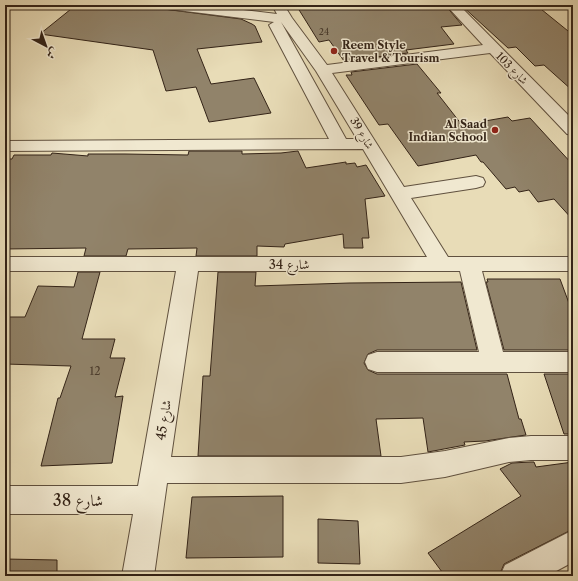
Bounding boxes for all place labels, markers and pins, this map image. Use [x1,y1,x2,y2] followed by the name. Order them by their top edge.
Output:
[342,38,440,65] place label: Reem Style Travel & Tourism
[329,46,339,56] marker: Reem Style Travel & Tourism
[408,117,488,144] place label: Al Saad Indian School
[490,125,500,135] marker: Al Saad Indian School

